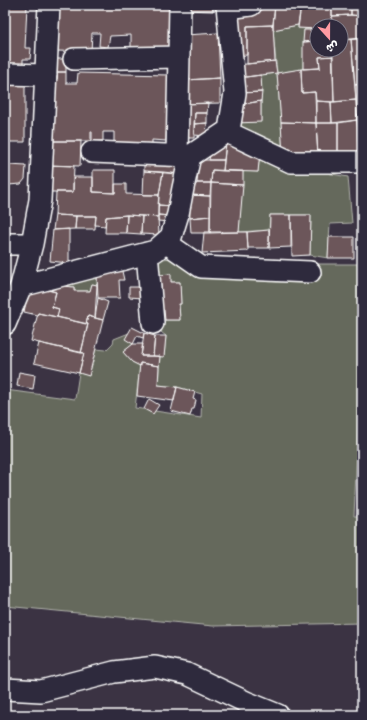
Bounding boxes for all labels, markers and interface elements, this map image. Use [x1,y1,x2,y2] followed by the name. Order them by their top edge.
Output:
[309,18,349,58] north arrow
[323,36,341,58] text: ش

